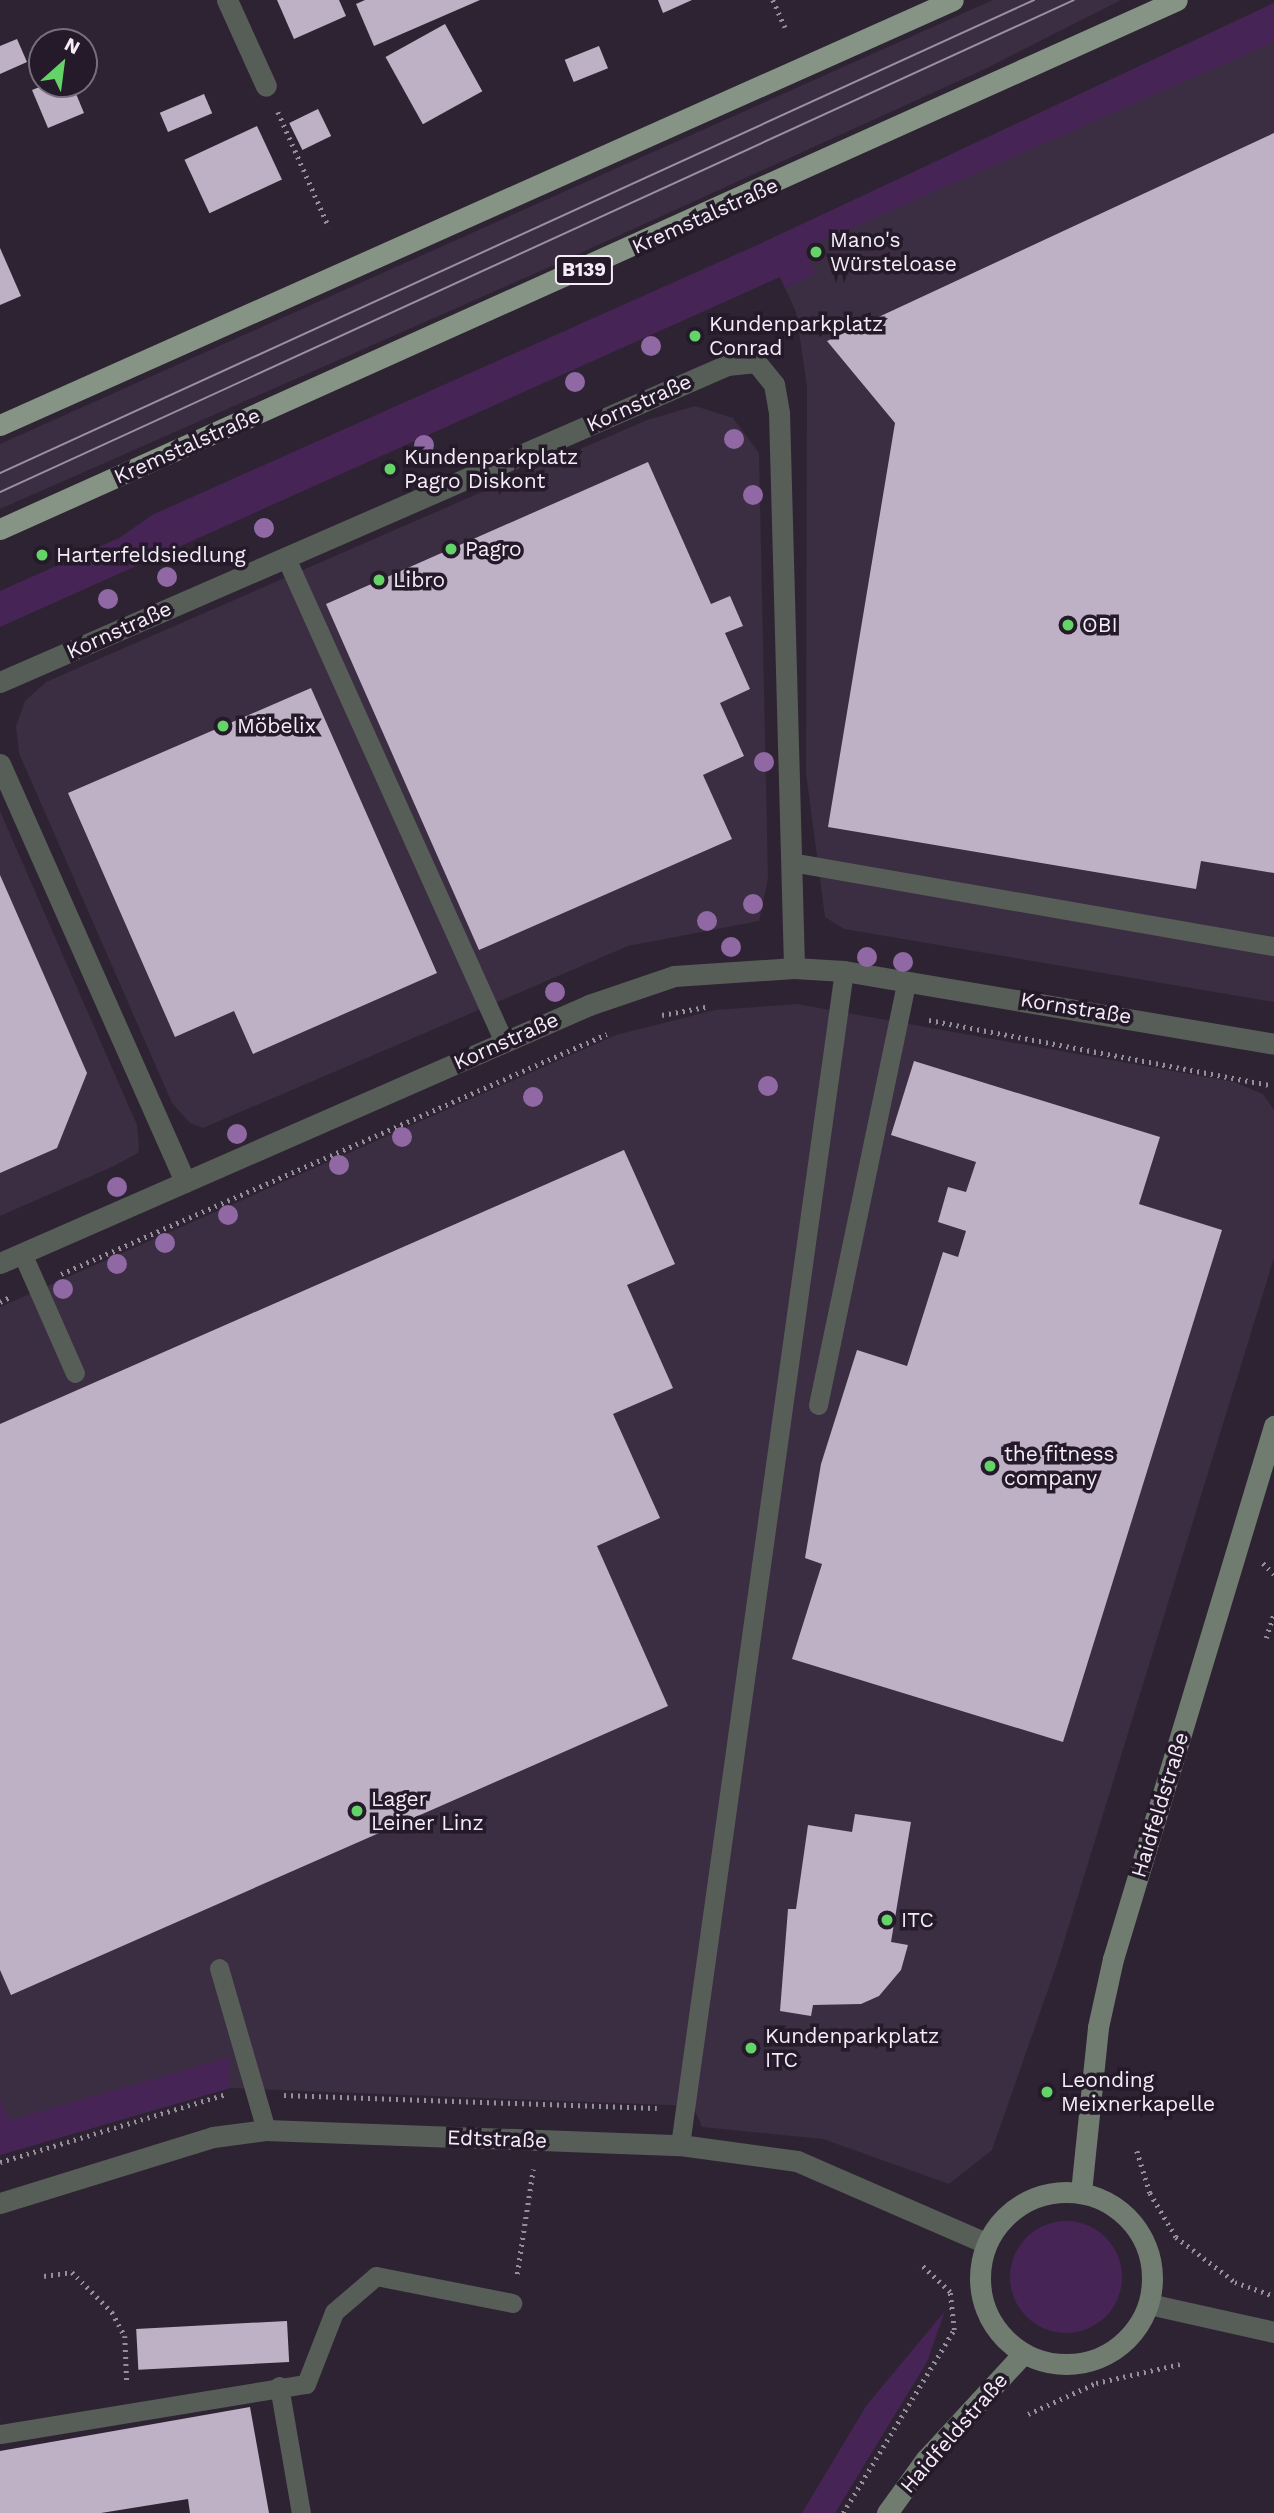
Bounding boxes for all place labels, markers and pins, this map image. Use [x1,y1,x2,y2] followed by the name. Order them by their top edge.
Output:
[830,227,957,277] place label: Mano's Würsteloase
[808,244,824,260] marker: Mano's Würsteloase
[709,311,883,361] place label: Kundenparkplatz Conrad
[687,328,703,344] marker: Kundenparkplatz Conrad
[404,444,578,494] place label: Kundenparkplatz Pagro Diskont
[382,461,398,477] marker: Kundenparkplatz Pagro Diskont
[465,536,522,562] place label: Pagro
[443,541,459,557] marker: Pagro
[56,542,246,568] place label: Harterfeldsiedlung
[34,547,50,563] marker: Harterfeldsiedlung
[393,567,445,593] place label: Libro
[371,572,387,588] marker: Libro
[1082,612,1118,638] place label: OBI
[1060,617,1076,633] marker: OBI
[237,713,316,739] place label: Möbelix
[215,718,231,734] marker: Möbelix
[1004,1441,1115,1491] place label: the fitness company
[982,1458,998,1474] marker: the fitness company
[371,1786,484,1836] place label: Lager Leiner Linz
[349,1803,365,1819] marker: Lager Leiner Linz
[901,1907,934,1933] place label: ITC
[879,1912,895,1928] marker: ITC
[765,2023,939,2073] place label: Kundenparkplatz ITC
[743,2040,759,2056] marker: Kundenparkplatz ITC
[1061,2067,1215,2117] place label: Leonding Meixnerkapelle
[1039,2084,1055,2100] marker: Leonding Meixnerkapelle

